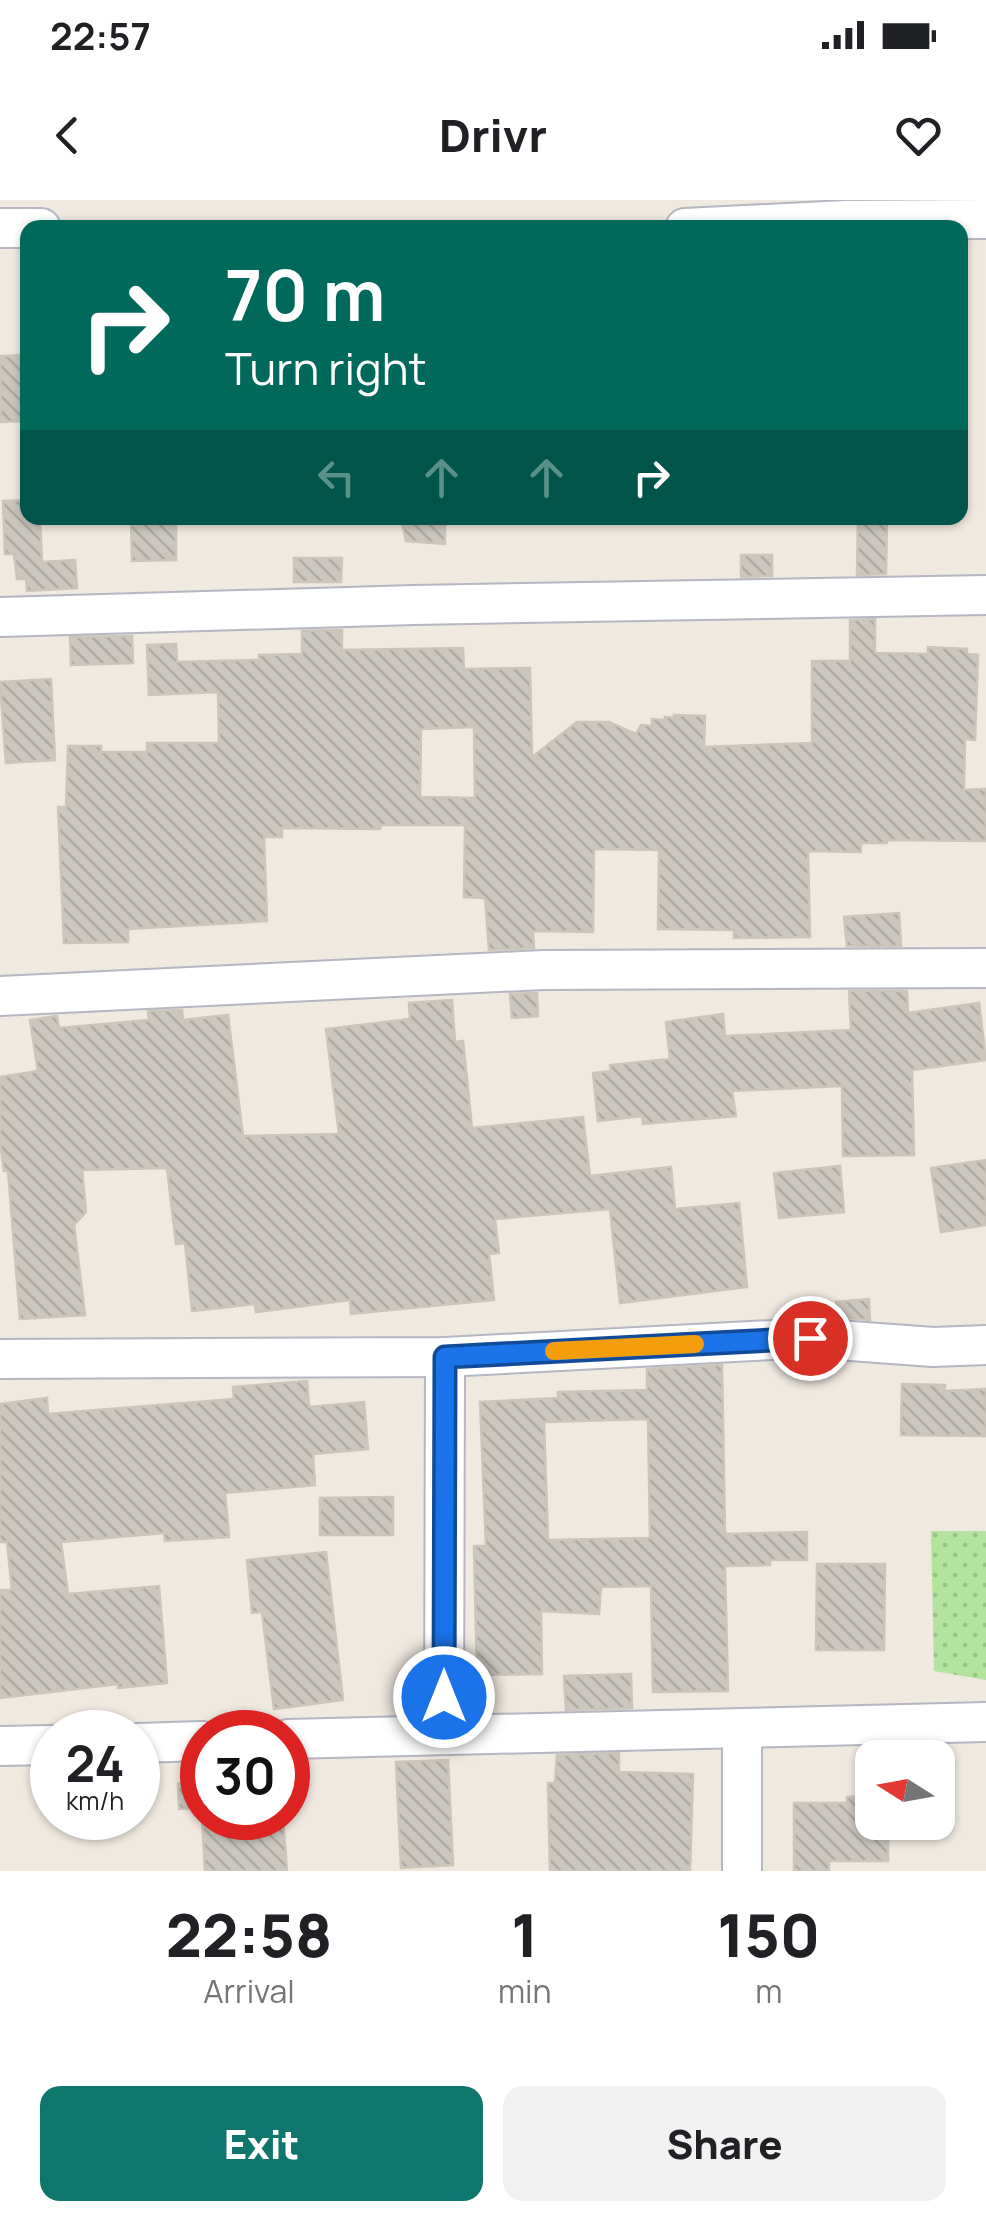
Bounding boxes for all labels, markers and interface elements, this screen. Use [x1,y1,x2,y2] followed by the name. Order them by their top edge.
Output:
[50,9,151,61] text: 22:57
[439,104,547,166] text: Drivr
[40,108,95,163] icon: back
[891,108,946,163] icon: heart
[225,246,385,342] text: 70 m
[60,260,190,390] icon: right
[225,337,426,399] text: Turn right
[309,450,364,505] icon: left
[414,450,469,505] icon: ahead
[519,450,574,505] icon: ahead
[624,450,679,505] icon: right
[768,1296,853,1381] pin
[783,1311,838,1366] icon: arrive
[392,1645,496,1749] position arrow
[180,1710,310,1840] speed limit sign: 30
[65,1729,125,1797] text: 24
[855,1740,955,1840] north arrow
[855,1740,955,1840] map controls
[66,1783,124,1818] text: km/h
[166,1893,332,1975] text: 22:58
[511,1893,538,1975] text: 1
[717,1893,820,1975] text: 150
[203,1969,295,2013] text: Arrival
[498,1969,552,2013] text: min
[755,1969,782,2013] text: m
[40,2086,483,2201] button: Exit
[503,2086,946,2201] button: Share

